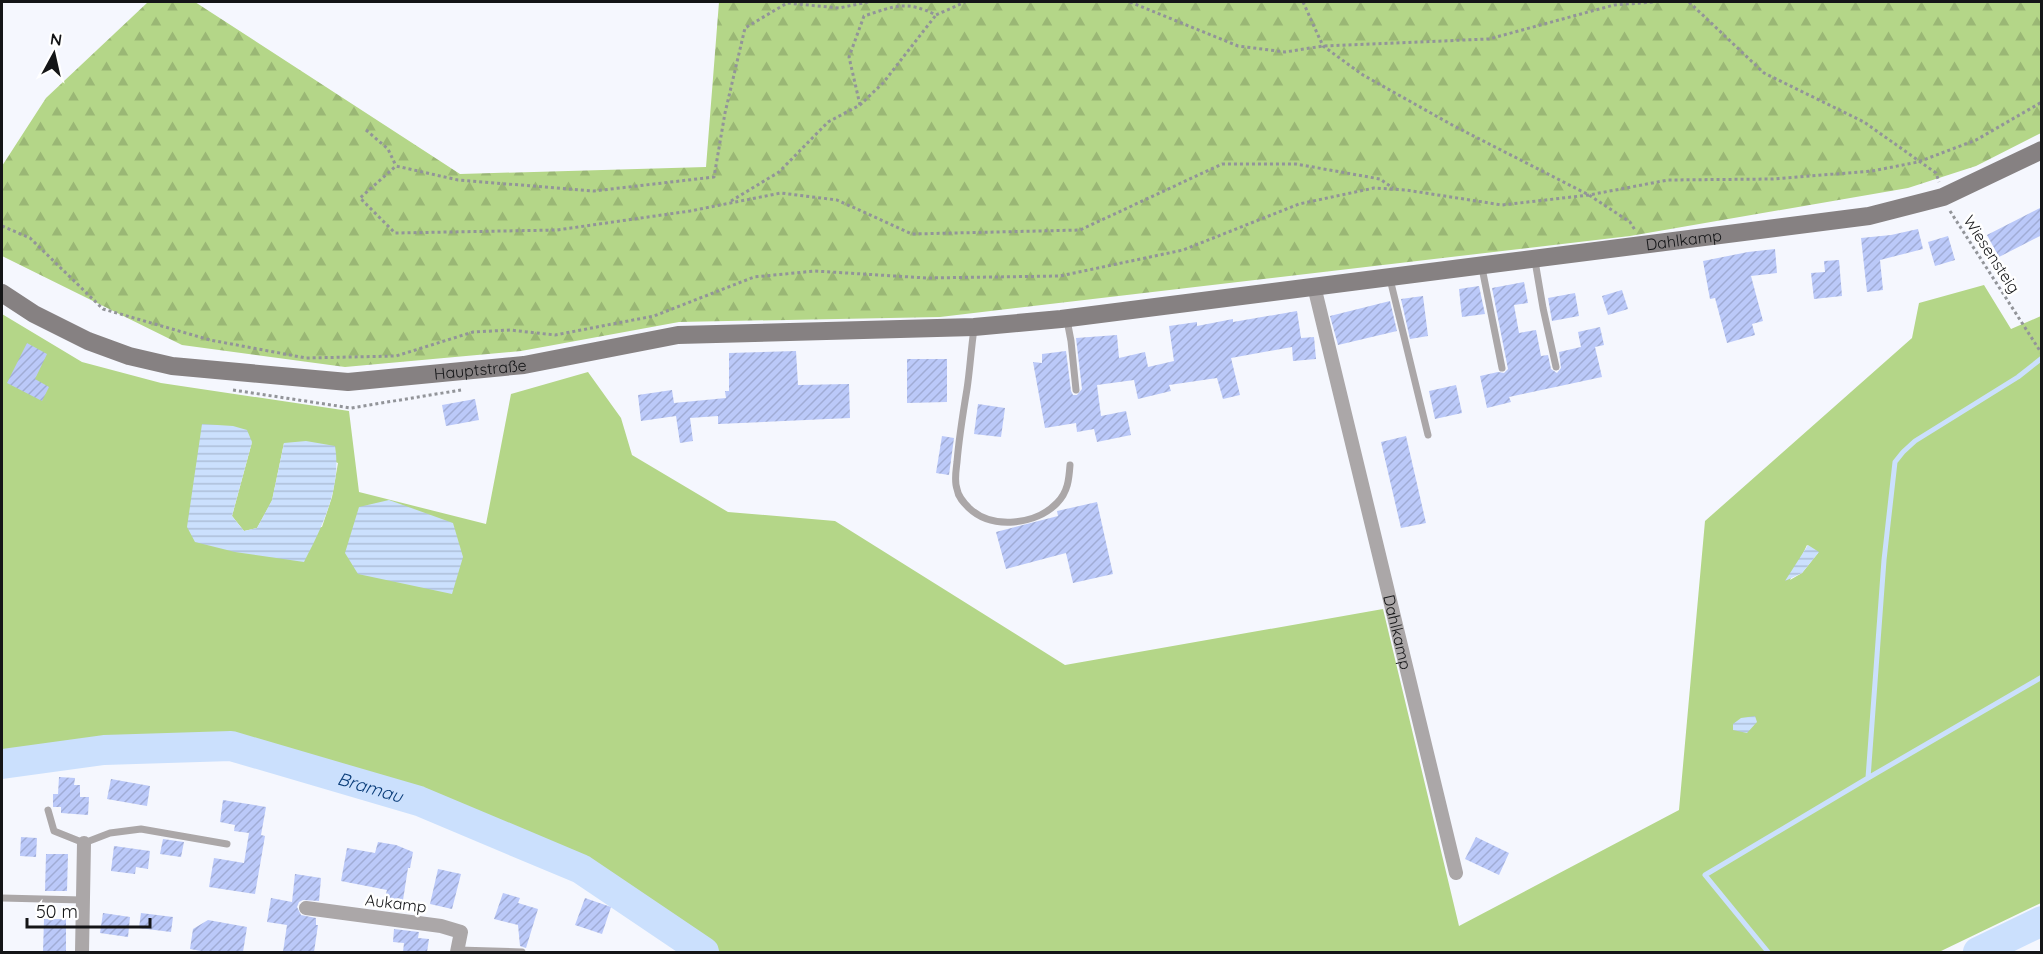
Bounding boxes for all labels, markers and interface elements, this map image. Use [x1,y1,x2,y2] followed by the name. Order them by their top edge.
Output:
[24,24,84,84] north arrow
[49,28,63,50] text: N
[1959,211,2025,297] street label: Wiesensteig
[1644,225,1723,254] street label: Dahlkamp
[433,355,527,384] street label: Hauptstraße
[1379,592,1416,672] street label: Dahlkamp
[335,766,407,808] water label: Bramau
[364,889,428,917] street label: Aukamp
[27,891,150,929] scale bar
[36,900,78,923] text: 50 m

